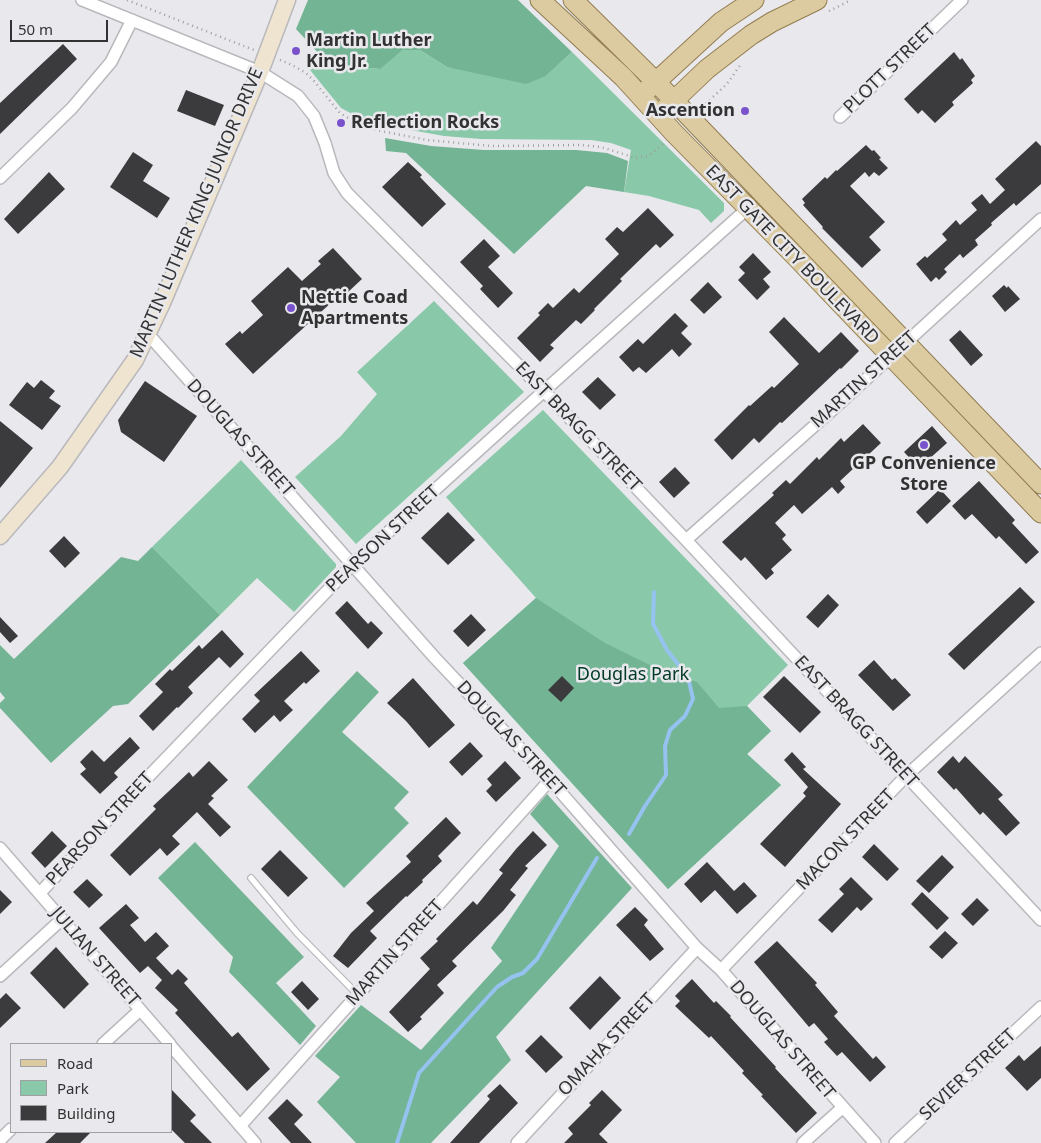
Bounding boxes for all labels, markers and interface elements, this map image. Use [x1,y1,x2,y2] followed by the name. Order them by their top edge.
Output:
[12,10,110,42] scale bar
[18,19,53,39] text: 50 m
[839,20,941,118] street label: PLOTT STREET
[306,30,431,72] place label: Martin Luther King Jr.
[290,45,302,57] marker: Martin Luther King Jr.
[126,65,268,361] street label: MARTIN LUTHER KING JUNIOR DRIVE
[646,100,735,122] place label: Ascention
[739,105,751,117] marker: Ascention
[351,112,499,134] place label: Reflection Rocks
[335,117,347,129] marker: Reflection Rocks
[701,161,883,349] street label: EAST GATE CITY BOULEVARD
[301,287,408,330] place label: Nettie Coad Apartments
[285,302,297,314] marker: Nettie Coad Apartments
[807,327,921,433] street label: MARTIN STREET
[510,358,646,496] street label: EAST BRAGG STREET
[182,375,298,501] street label: DOUGLAS STREET
[918,439,930,451] marker: GP Convenience Store
[852,453,996,496] place label: GP Convenience Store
[322,481,444,597] street label: PEARSON STREET
[789,652,923,792] street label: EAST BRAGG STREET
[577,664,689,686] park label: Douglas Park
[452,677,570,801] street label: DOUGLAS STREET
[42,768,158,890] street label: PEARSON STREET
[792,785,900,895] street label: MACON STREET
[342,896,448,1010] street label: MARTIN STREET
[46,903,144,1011] street label: JULIAN STREET
[725,976,839,1104] street label: DOUGLAS STREET
[554,989,660,1101] street label: OMAHA STREET
[915,1025,1021,1125] street label: SEVIER STREET
[10,1043,172,1133] legend
[57,1053,93,1073] text: Road
[57,1078,89,1098] text: Park
[57,1103,115,1123] text: Building

